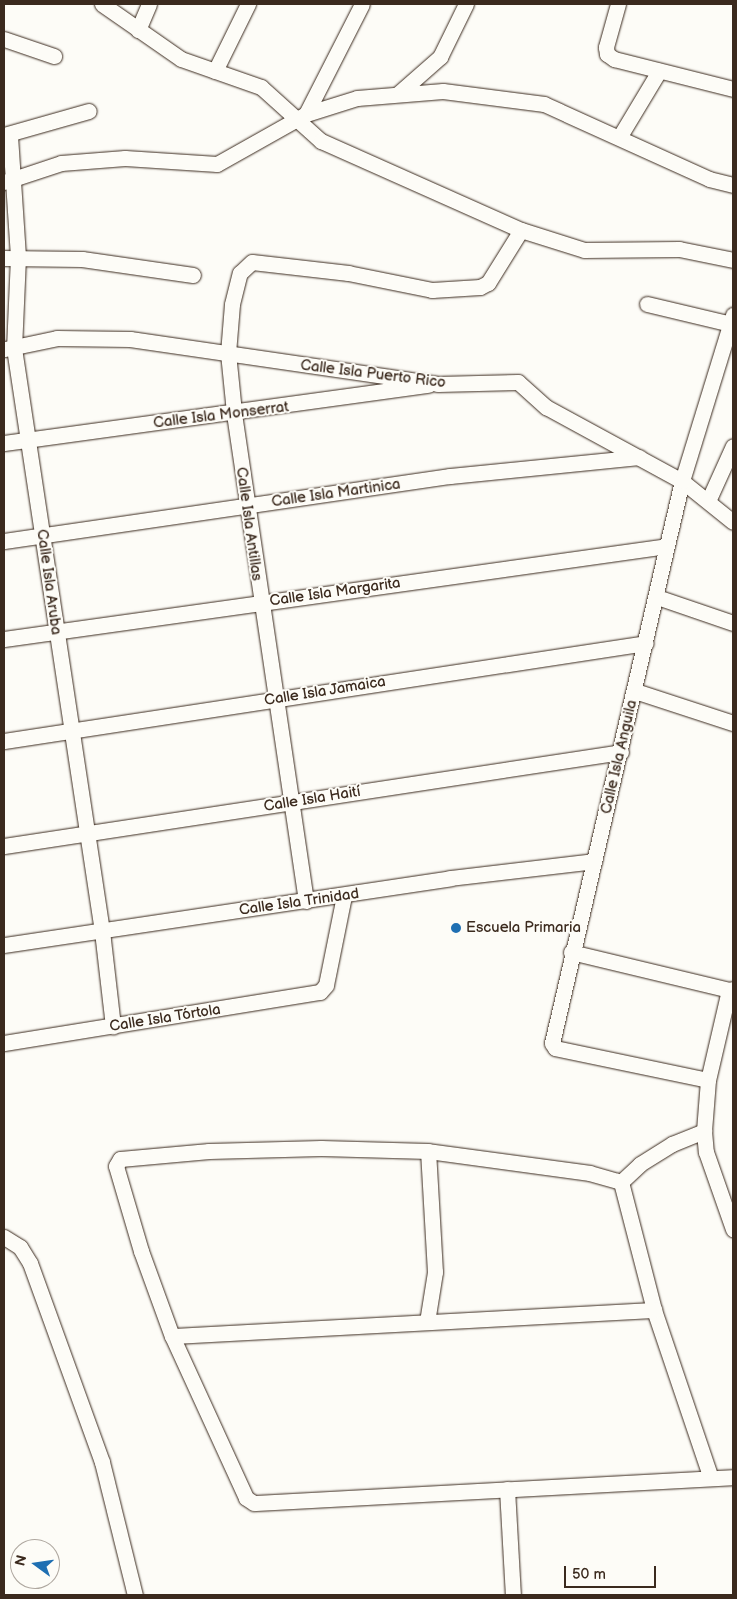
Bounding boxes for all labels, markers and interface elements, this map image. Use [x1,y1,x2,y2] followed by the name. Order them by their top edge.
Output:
[299,356,447,392] street label: Calle Isla Puerto Rico
[152,398,290,432] street label: Calle Isla Monserrat
[232,466,266,582] street label: Calle Isla Antillas
[270,475,402,511] street label: Calle Isla Martinica
[33,528,65,636] street label: Calle Isla Aruba
[268,574,402,610] street label: Calle Isla Margarita
[263,672,387,710] street label: Calle Isla Jamaica
[597,698,641,816] street label: Calle Isla Anguila
[262,782,362,816] street label: Calle Isla Haití
[238,885,360,919] street label: Calle Isla Trinidad
[466,919,581,937] place label: Escuela Primaria
[450,922,462,934] marker: Escuela Primaria
[108,1000,222,1036] street label: Calle Isla Tórtola
[10,1539,60,1589] north arrow
[11,1553,30,1568] text: N
[567,1556,660,1588] scale bar
[572,1565,606,1584] text: 50 m

